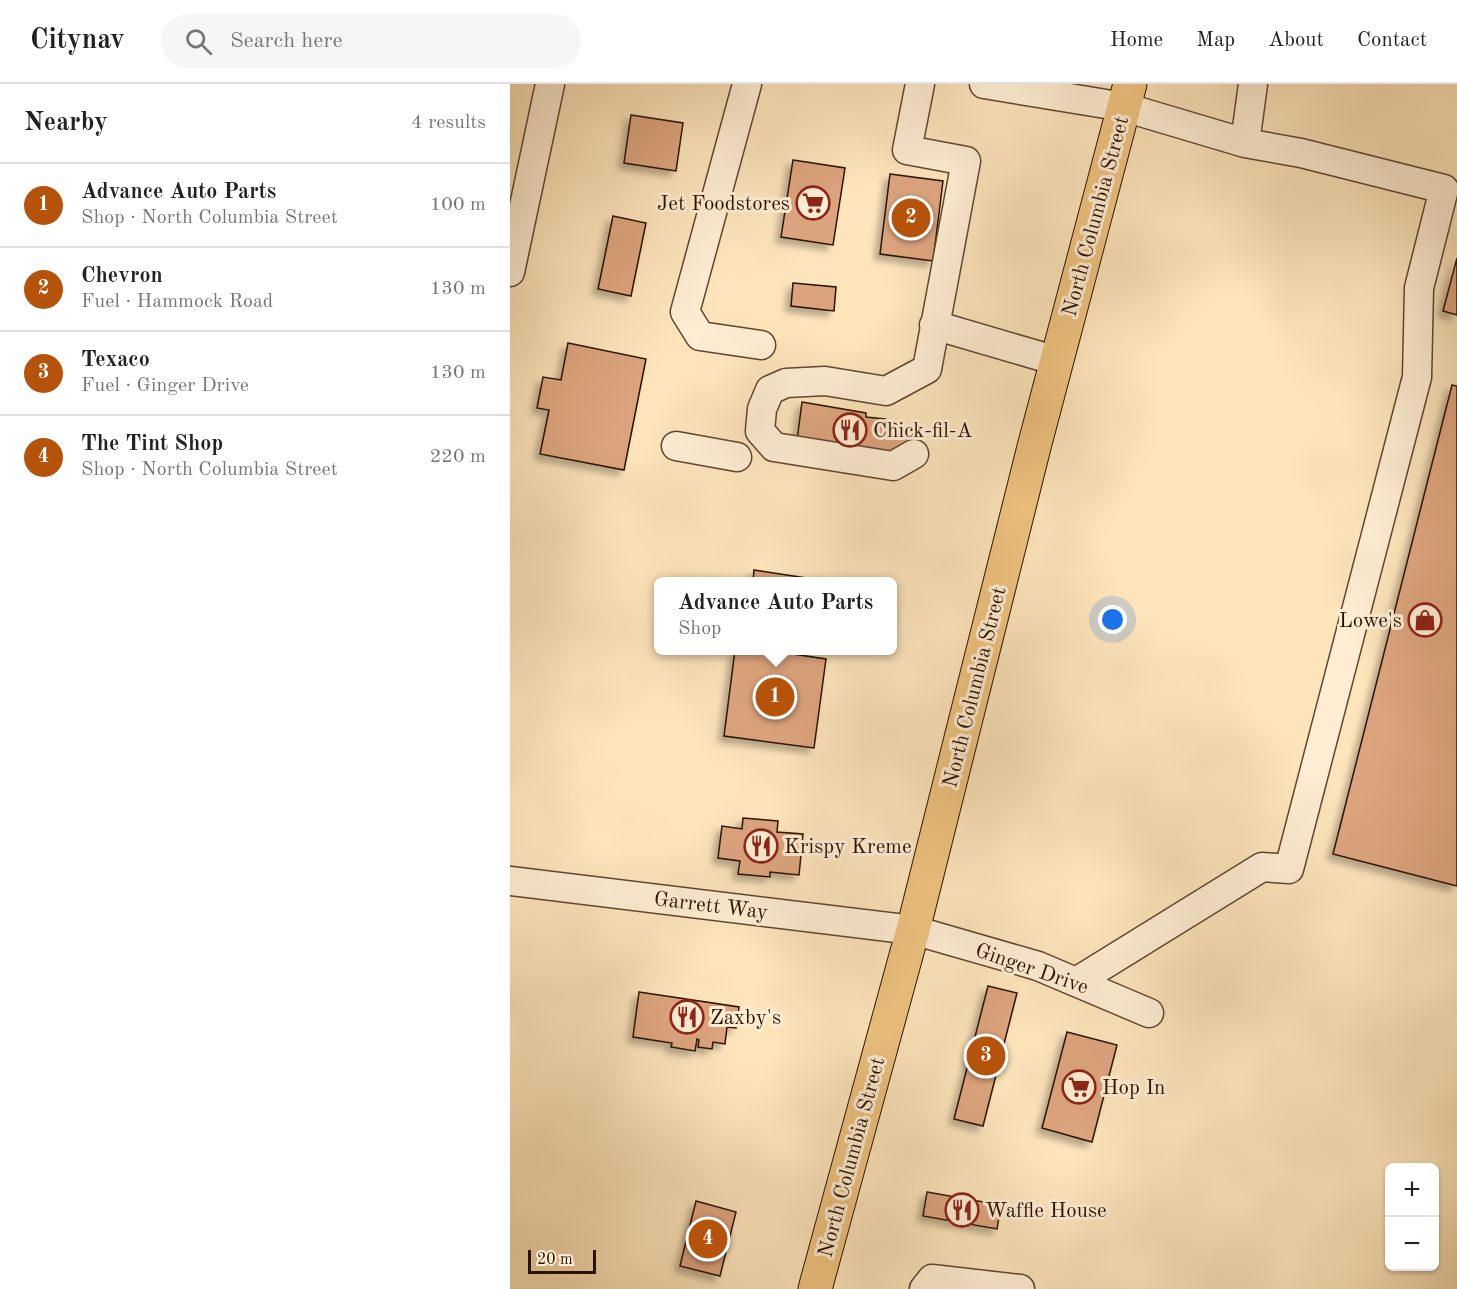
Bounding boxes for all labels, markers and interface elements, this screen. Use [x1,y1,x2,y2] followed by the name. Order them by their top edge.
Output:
[161,14,581,68] search box
[182,25,215,58] icon: search
[30,27,125,55] text: Citynav
[230,30,343,52] text: Search here
[1110,30,1163,51] text: Home
[1196,30,1235,51] text: Map
[1268,30,1324,51] text: About
[1357,30,1427,51] text: Contact
[24,110,108,136] text: Nearby
[411,113,486,133] text: 4 results
[1060,114,1133,319] street label: North Columbia Street
[81,181,276,203] text: Advance Auto Parts
[795,185,831,221] supermarket icon: Jet Foodstores
[657,194,790,215] place label: Jet Foodstores
[38,195,49,215] text: 1
[430,195,486,215] text: 100 m
[892,196,930,240] pin: 2
[81,208,338,228] text: Shop · North Columbia Street
[81,265,163,287] text: Chevron
[38,279,49,299] text: 2
[430,279,486,299] text: 130 m
[81,292,273,312] text: Fuel · Hammock Road
[81,349,150,371] text: Texaco
[38,363,49,383] text: 3
[430,363,486,383] text: 130 m
[81,376,249,396] text: Fuel · Ginger Drive
[832,412,868,448] restaurant icon: Chick-fil-A
[873,421,973,442] place label: Chick-fil-A
[81,433,223,455] text: The Tint Shop
[38,447,49,467] text: 4
[430,447,486,467] text: 220 m
[81,460,338,480] text: Shop · North Columbia Street
[654,577,897,655] popup
[940,585,1011,790] street label: North Columbia Street
[678,592,873,614] text: Advance Auto Parts
[1407,602,1443,638] shop icon: Lowe's
[1098,605,1127,634] your location
[1339,611,1402,632] place label: Lowe's
[678,619,721,639] text: Shop
[756,674,794,720] pin: 1
[743,828,779,864] restaurant icon: Krispy Kreme
[784,837,912,858] place label: Krispy Kreme
[653,889,769,924] street label: Garrett Way
[972,940,1091,999] street label: Ginger Drive
[669,999,705,1035] restaurant icon: Zaxby's
[710,1008,781,1029] place label: Zaxby's
[966,1034,1006,1078] pin: 3
[816,1055,889,1260] street label: North Columbia Street
[1061,1069,1097,1105] supermarket icon: Hop In
[1102,1078,1165,1099] place label: Hop In
[1385,1163,1439,1271] map controls
[1385,1163,1439,1217] button: +
[944,1192,980,1228] restaurant icon: Waffle House
[985,1201,1107,1222] place label: Waffle House
[688,1216,728,1262] pin: 4
[1385,1217,1439,1271] button: −
[528,1247,596,1274] scale bar
[537,1252,573,1268] text: 20 m

